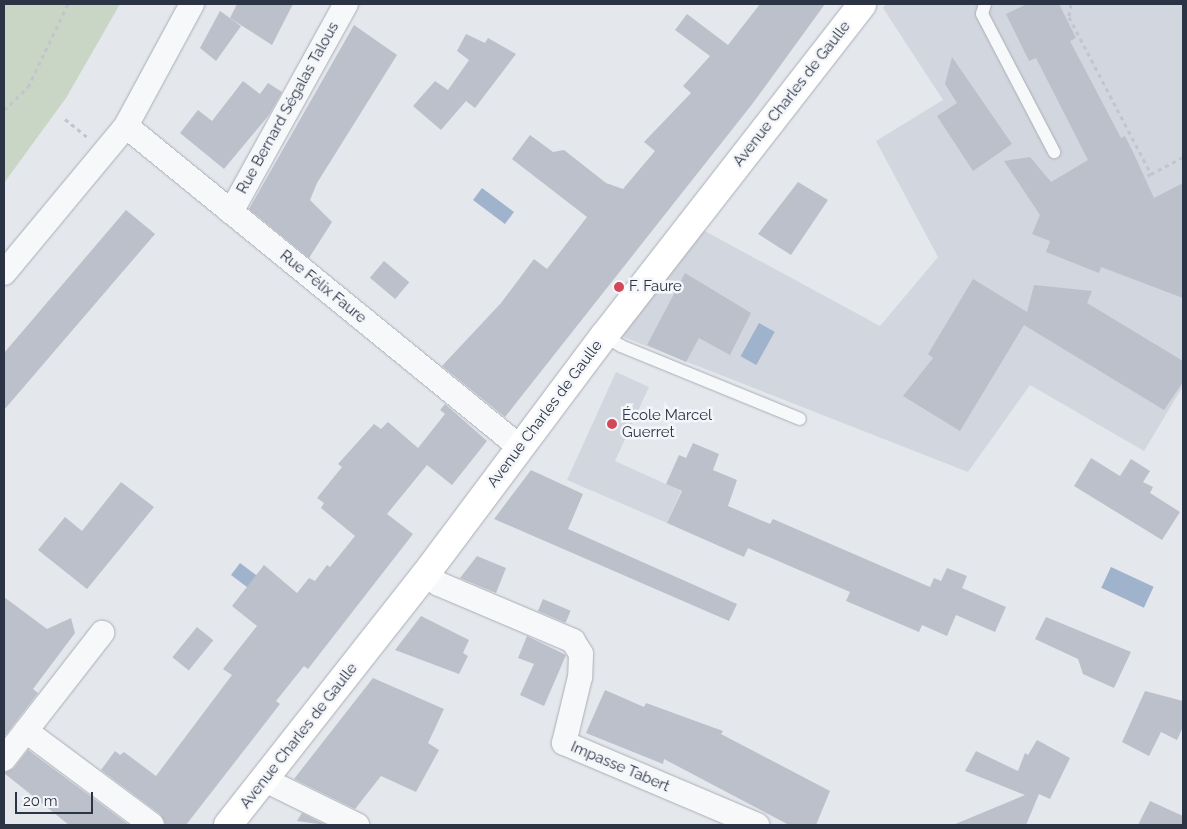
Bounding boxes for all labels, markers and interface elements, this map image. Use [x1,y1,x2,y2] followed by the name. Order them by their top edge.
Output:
[730,18,854,170] street label: Avenue Charles de Gaulle
[233,19,343,197] street label: Rue Bernard Ségalas Talous
[276,247,370,327] street label: Rue Félix Faure
[629,278,682,296] place label: F. Faure
[613,281,625,293] marker: F. Faure
[484,337,606,491] street label: Avenue Charles de Gaulle
[622,406,712,441] place label: École Marcel Guerret
[606,418,618,430] marker: École Marcel Guerret
[237,660,361,812] street label: Avenue Charles de Gaulle
[568,738,672,796] street label: Impasse Tabert
[18,782,95,814] scale bar
[23,792,58,810] text: 20 m

